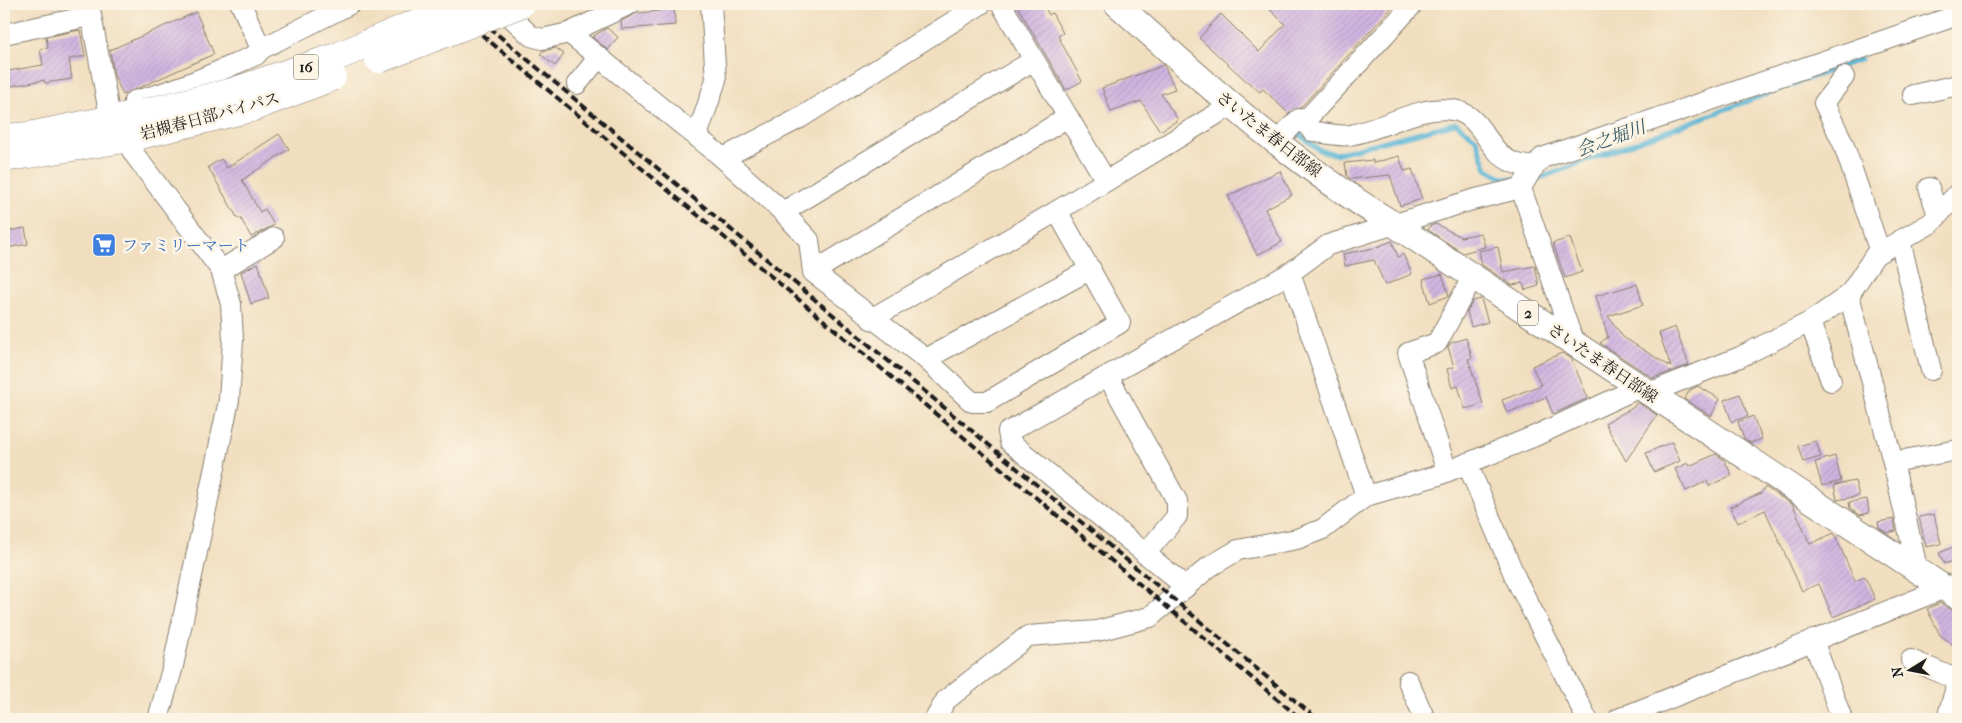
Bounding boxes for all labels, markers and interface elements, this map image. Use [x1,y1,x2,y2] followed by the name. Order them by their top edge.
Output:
[294,54,318,80] road number: 16
[1213,87,1325,181] street label: さいたま春日部線
[138,88,282,144] street label: 岩槻春日部バイパス
[1574,116,1650,161] water label: 会之堀川
[91,232,117,258] supermarket icon: ファミリーマート
[122,236,250,255] place label: ファミリーマート
[1518,300,1538,326] road number: 2
[1545,319,1661,407] street label: さいたま春日部線
[1884,646,1934,696] north arrow
[1888,665,1907,679] text: N

